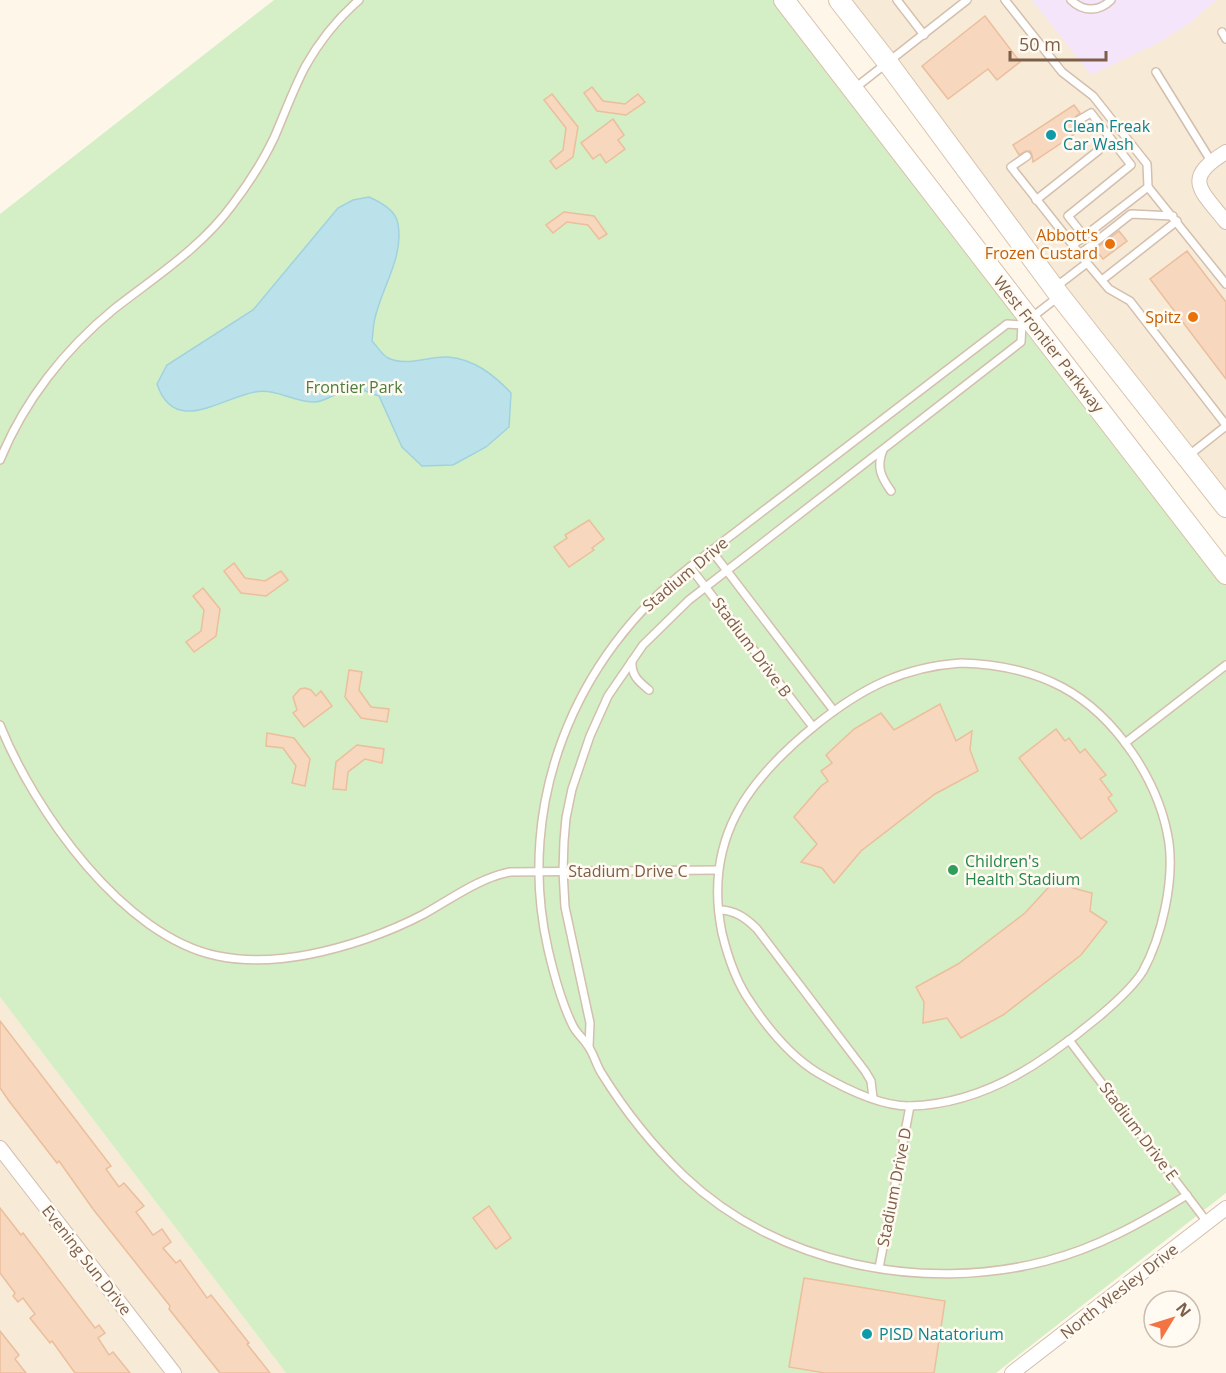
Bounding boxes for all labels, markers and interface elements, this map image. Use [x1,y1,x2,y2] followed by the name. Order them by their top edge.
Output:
[1010,24,1106,62] scale bar
[1019,32,1061,56] text: 50 m
[1063,115,1151,155] place label: Clean Freak Car Wash
[1044,128,1058,142] marker: Clean Freak Car Wash
[985,224,1098,264] place label: Abbott's Frozen Custard
[1103,237,1117,251] marker: Abbott's Frozen Custard
[989,271,1110,418] street label: West Frontier Parkway
[1145,306,1181,328] place label: Spitz
[1186,310,1200,324] marker: Spitz
[305,376,403,398] park label: Frontier Park
[638,532,732,616] street label: Stadium Drive
[707,593,797,701] street label: Stadium Drive B
[965,850,1080,890] place label: Children's Health Stadium
[568,860,688,882] street label: Stadium Drive C
[946,863,960,877] marker: Children's Health Stadium
[1095,1077,1183,1185] street label: Stadium Drive E
[872,1126,916,1248] street label: Stadium Drive D
[37,1200,137,1320] street label: Evening Sun Drive
[1056,1238,1182,1344] street label: North Wesley Drive
[1142,1289,1202,1349] north arrow
[1171,1298,1196,1322] text: N
[879,1323,1004,1345] place label: PISD Natatorium
[860,1327,874,1341] marker: PISD Natatorium

